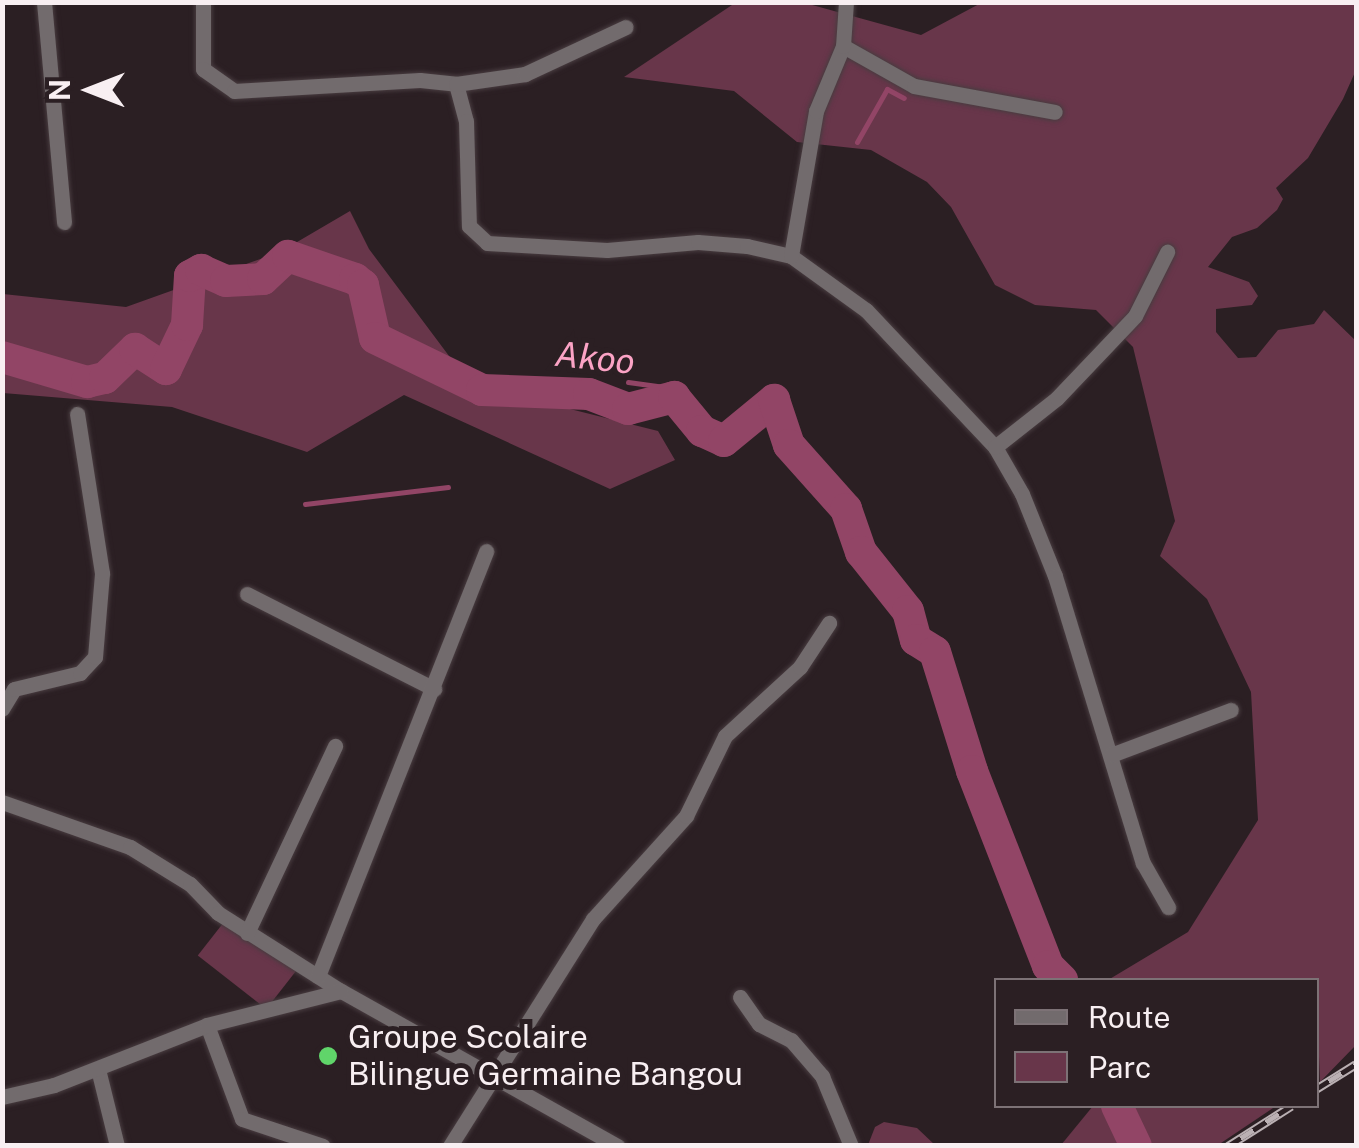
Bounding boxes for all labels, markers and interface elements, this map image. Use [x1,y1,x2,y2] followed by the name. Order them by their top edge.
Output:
[40,40,140,140] north arrow
[43,79,76,101] text: N
[553,333,637,383] water label: Akoo
[994,978,1319,1108] legend
[1088,999,1170,1035] text: Route
[348,1019,743,1094] place label: Groupe Scolaire Bilingue Germaine Bangou
[317,1045,339,1067] marker: Groupe Scolaire Bilingue Germaine Bangou
[1088,1049,1151,1085] text: Parc

